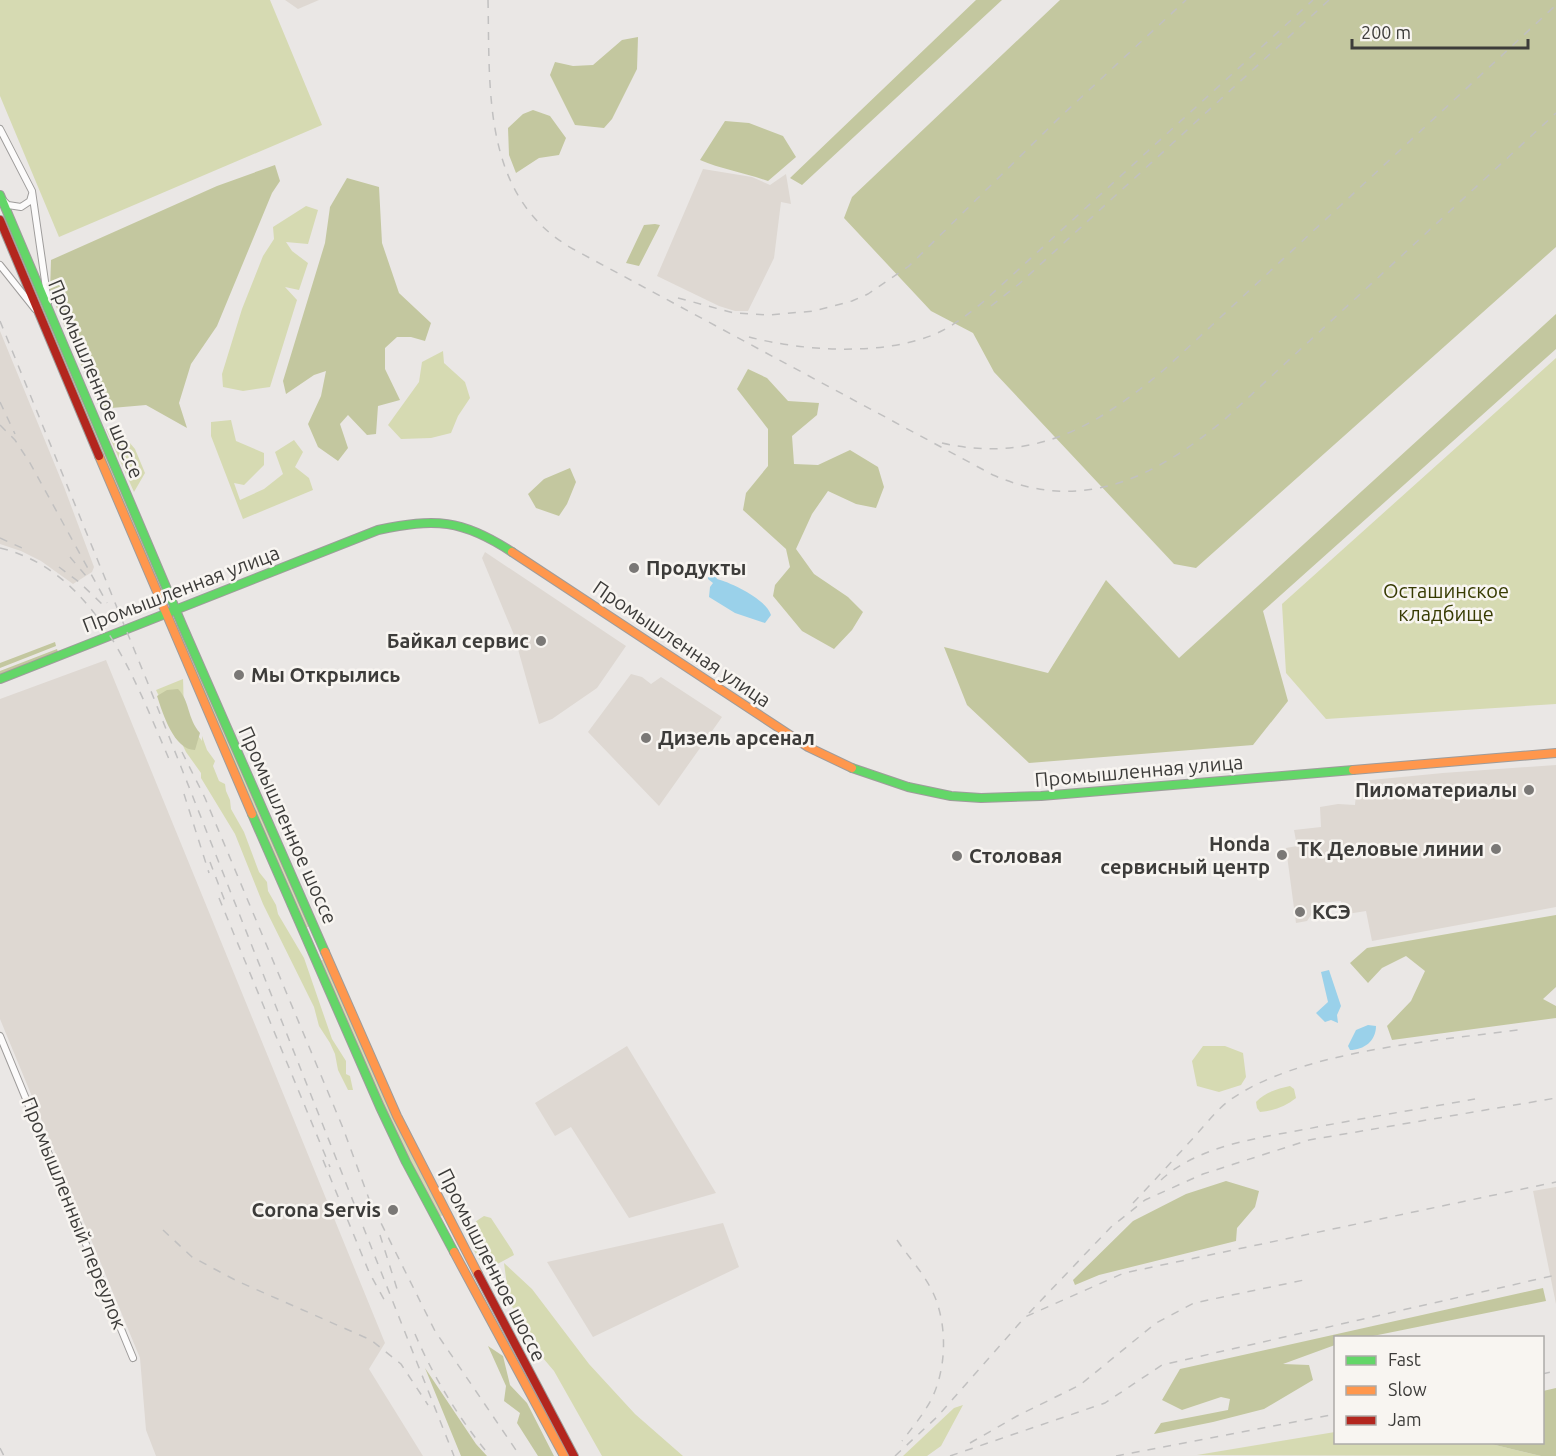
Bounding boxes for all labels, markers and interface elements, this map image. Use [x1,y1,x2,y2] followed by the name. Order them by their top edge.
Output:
[1352,12,1528,50] scale bar
[1361,22,1411,42] text: 200 m
[44,276,149,482] street label: Промышленное шоссе
[79,540,283,637] street label: Промышленная улица
[646,556,746,579] place label: Продукты
[627,561,641,575] marker: Продукты
[589,576,775,712] street label: Промышленная улица
[1383,579,1509,625] park label: Осташинское кладбище
[387,629,529,652] place label: Байкал сервис
[534,634,548,648] marker: Байкал сервис
[251,663,400,686] place label: Мы Открылись
[232,668,246,682] marker: Мы Открылись
[234,722,342,927] street label: Промышленное шоссе
[658,726,815,749] place label: Дизель арсенал
[639,731,653,745] marker: Дизель арсенал
[1034,750,1244,791] street label: Промышленная улица
[1355,778,1517,801] place label: Пиломатериалы
[1522,783,1536,797] marker: Пиломатериалы
[1100,832,1270,878] place label: Honda сервисный центр
[1297,837,1484,860] place label: ТК Деловые линии
[1489,842,1503,856] marker: ТК Деловые линии
[969,844,1062,867] place label: Столовая
[1275,848,1289,862] marker: Honda сервисный центр
[950,849,964,863] marker: Столовая
[1312,900,1351,923] place label: КСЭ
[1293,905,1307,919] marker: КСЭ
[17,1093,132,1332] street label: Промышленный переулок
[434,1164,551,1365] street label: Промышленное шоссе
[252,1198,381,1221] place label: Corona Servis
[386,1203,400,1217] marker: Corona Servis
[1334,1336,1544,1444] legend
[1388,1349,1421,1369] text: Fast
[1388,1379,1427,1399] text: Slow
[1388,1409,1422,1429] text: Jam

